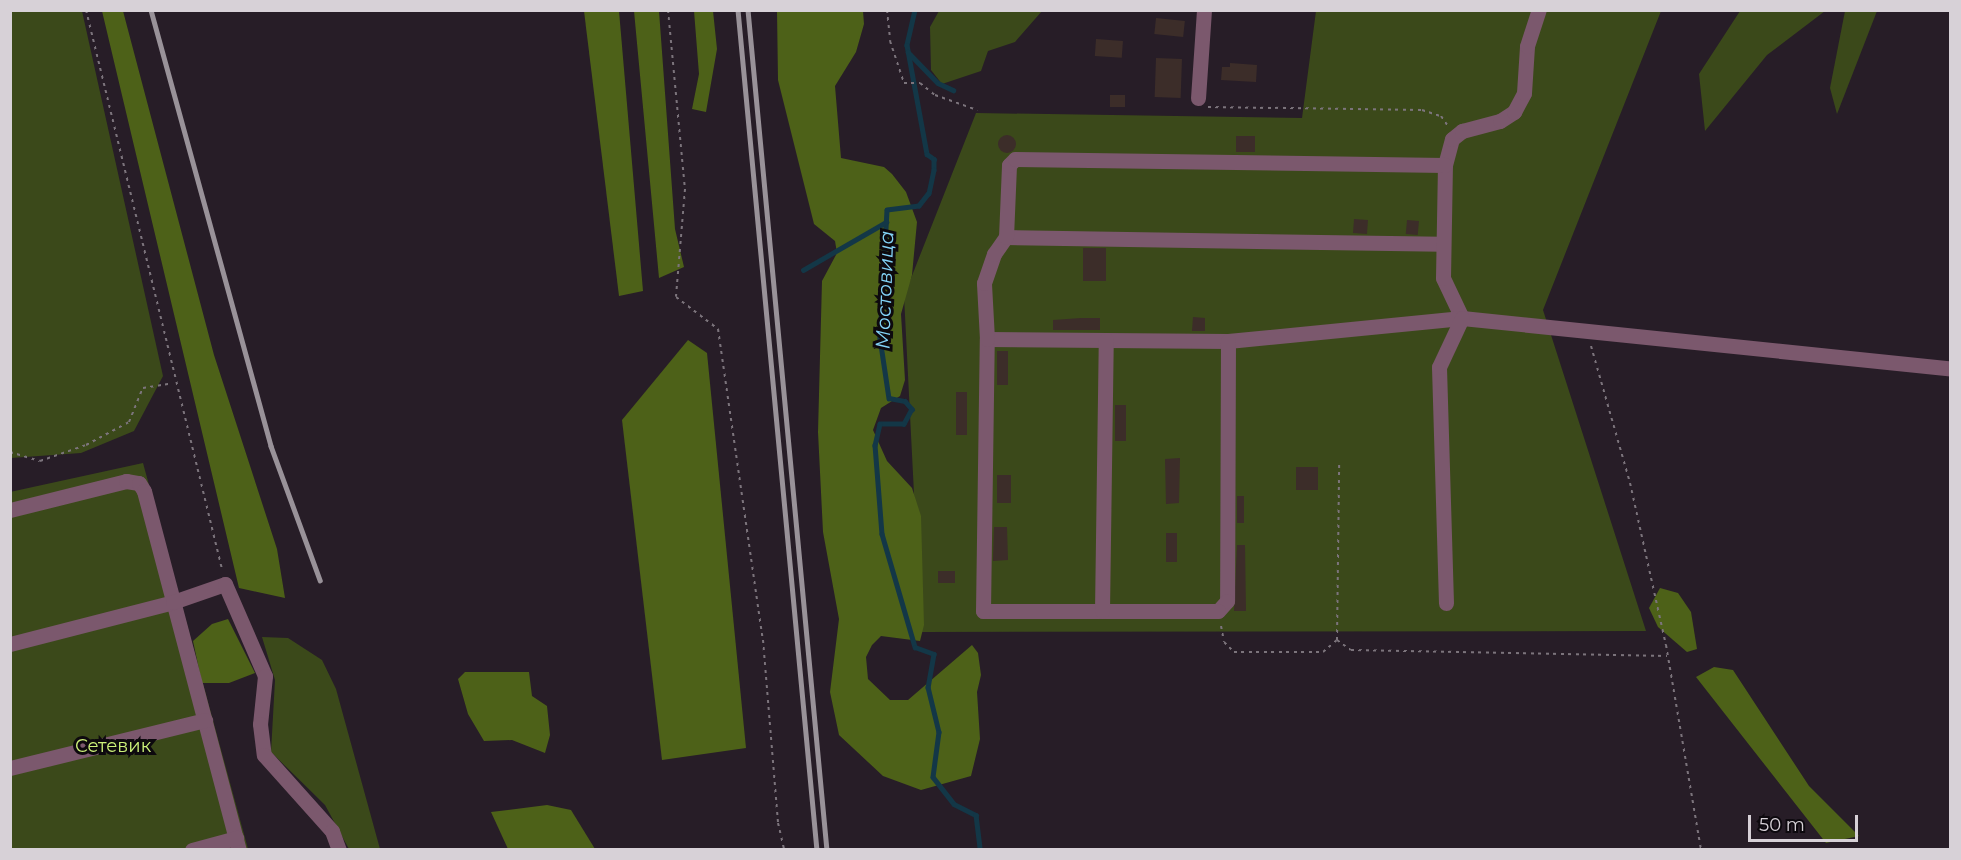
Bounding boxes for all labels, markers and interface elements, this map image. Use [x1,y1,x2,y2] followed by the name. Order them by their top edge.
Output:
[871,230,899,350] water label: Мостовица
[75,735,151,757] park label: Сетевик
[1751,803,1860,841] scale bar
[1759,814,1805,836] text: 50 m

